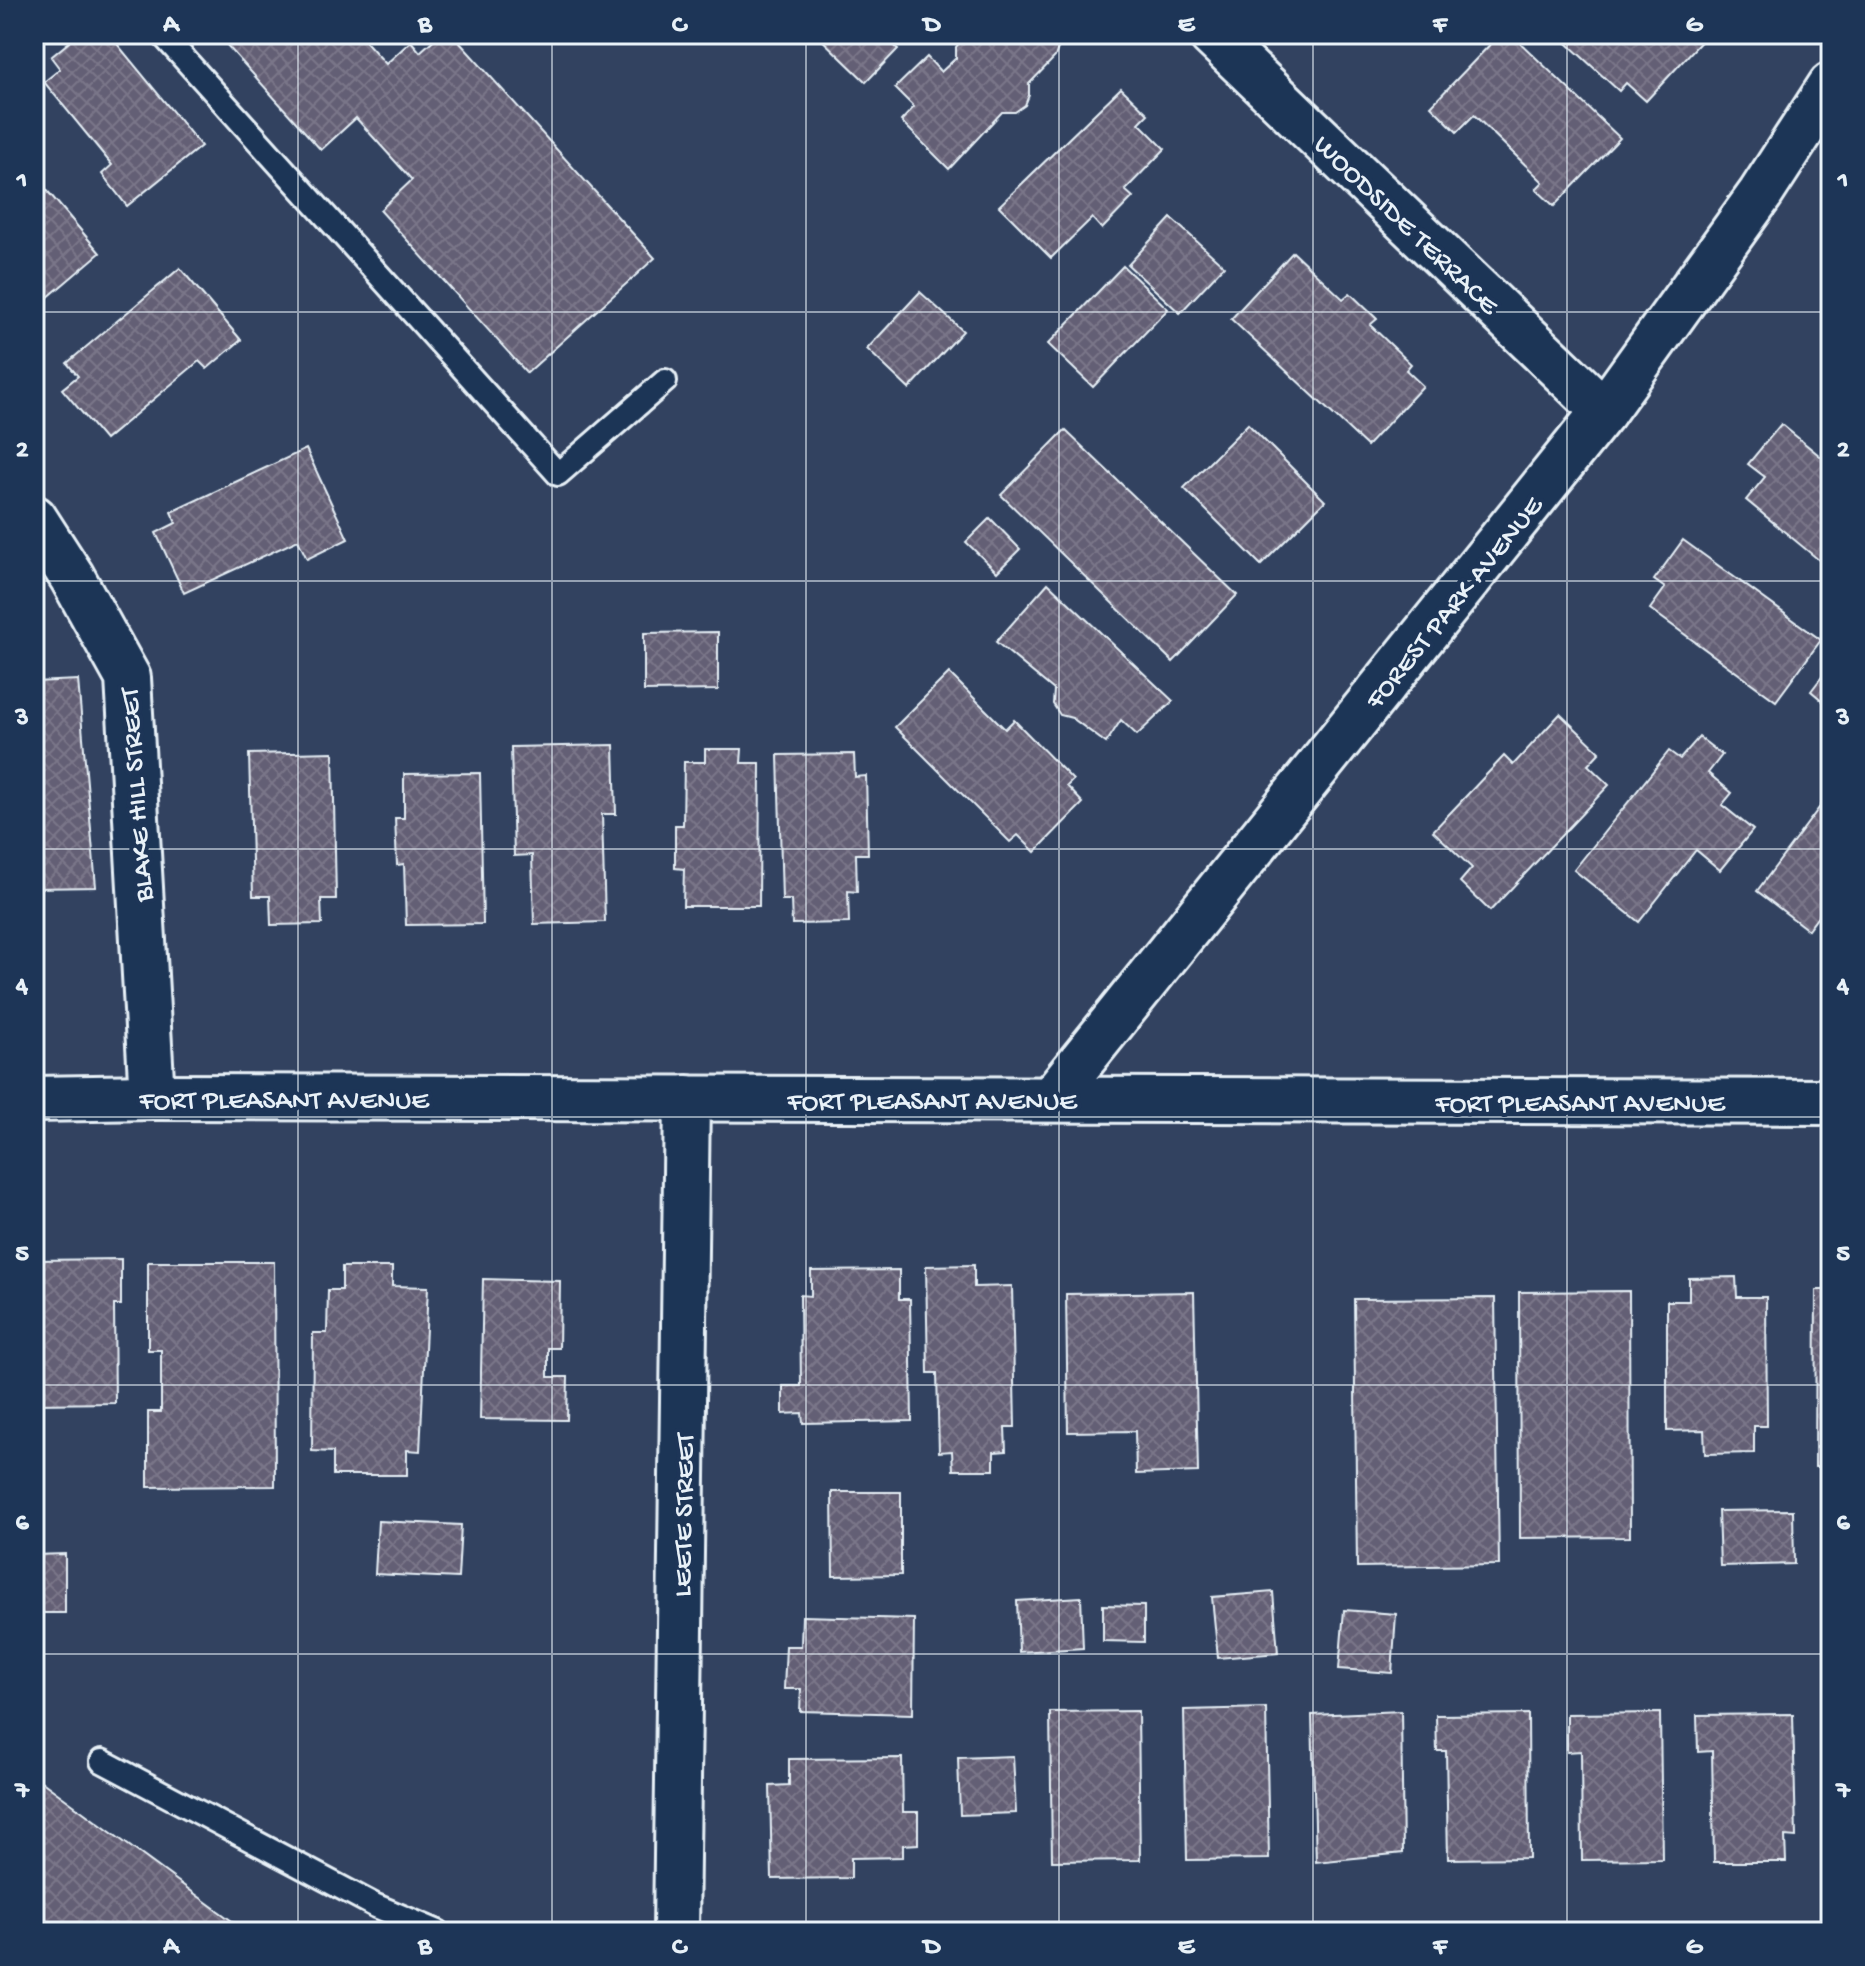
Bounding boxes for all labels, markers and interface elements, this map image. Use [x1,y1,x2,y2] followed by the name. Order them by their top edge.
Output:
[162,11,180,42] text: A
[417,11,433,42] text: B
[672,11,689,42] text: C
[922,11,942,42] text: D
[1178,11,1196,42] text: E
[1432,11,1448,42] text: F
[1686,11,1704,42] text: G
[1305,129,1505,324] street label: WOODSIDE TERRACE
[16,167,27,198] text: 1
[1837,167,1848,198] text: 1
[16,436,29,467] text: 2
[1837,436,1850,467] text: 2
[1359,490,1552,718] street label: FOREST PARK AVENUE
[114,685,163,904] street label: BLAKE HILL STREET
[14,704,29,735] text: 3
[1835,704,1850,735] text: 3
[15,972,29,1003] text: 4
[1836,972,1850,1003] text: 4
[138,1086,430,1119] street label: FORT PLEASANT AVENUE
[786,1087,1078,1120] street label: FORT PLEASANT AVENUE
[1434,1089,1726,1122] street label: FORT PLEASANT AVENUE
[15,1240,29,1271] text: 5
[1836,1240,1850,1271] text: 5
[668,1432,703,1597] street label: LEETE STREET
[15,1509,29,1540] text: 6
[1836,1509,1850,1540] text: 6
[13,1777,30,1808] text: 7
[1834,1777,1851,1808] text: 7
[162,1933,180,1964] text: A
[417,1933,433,1964] text: B
[672,1933,689,1964] text: C
[922,1933,942,1964] text: D
[1178,1933,1196,1964] text: E
[1432,1933,1448,1964] text: F
[1686,1933,1704,1964] text: G

